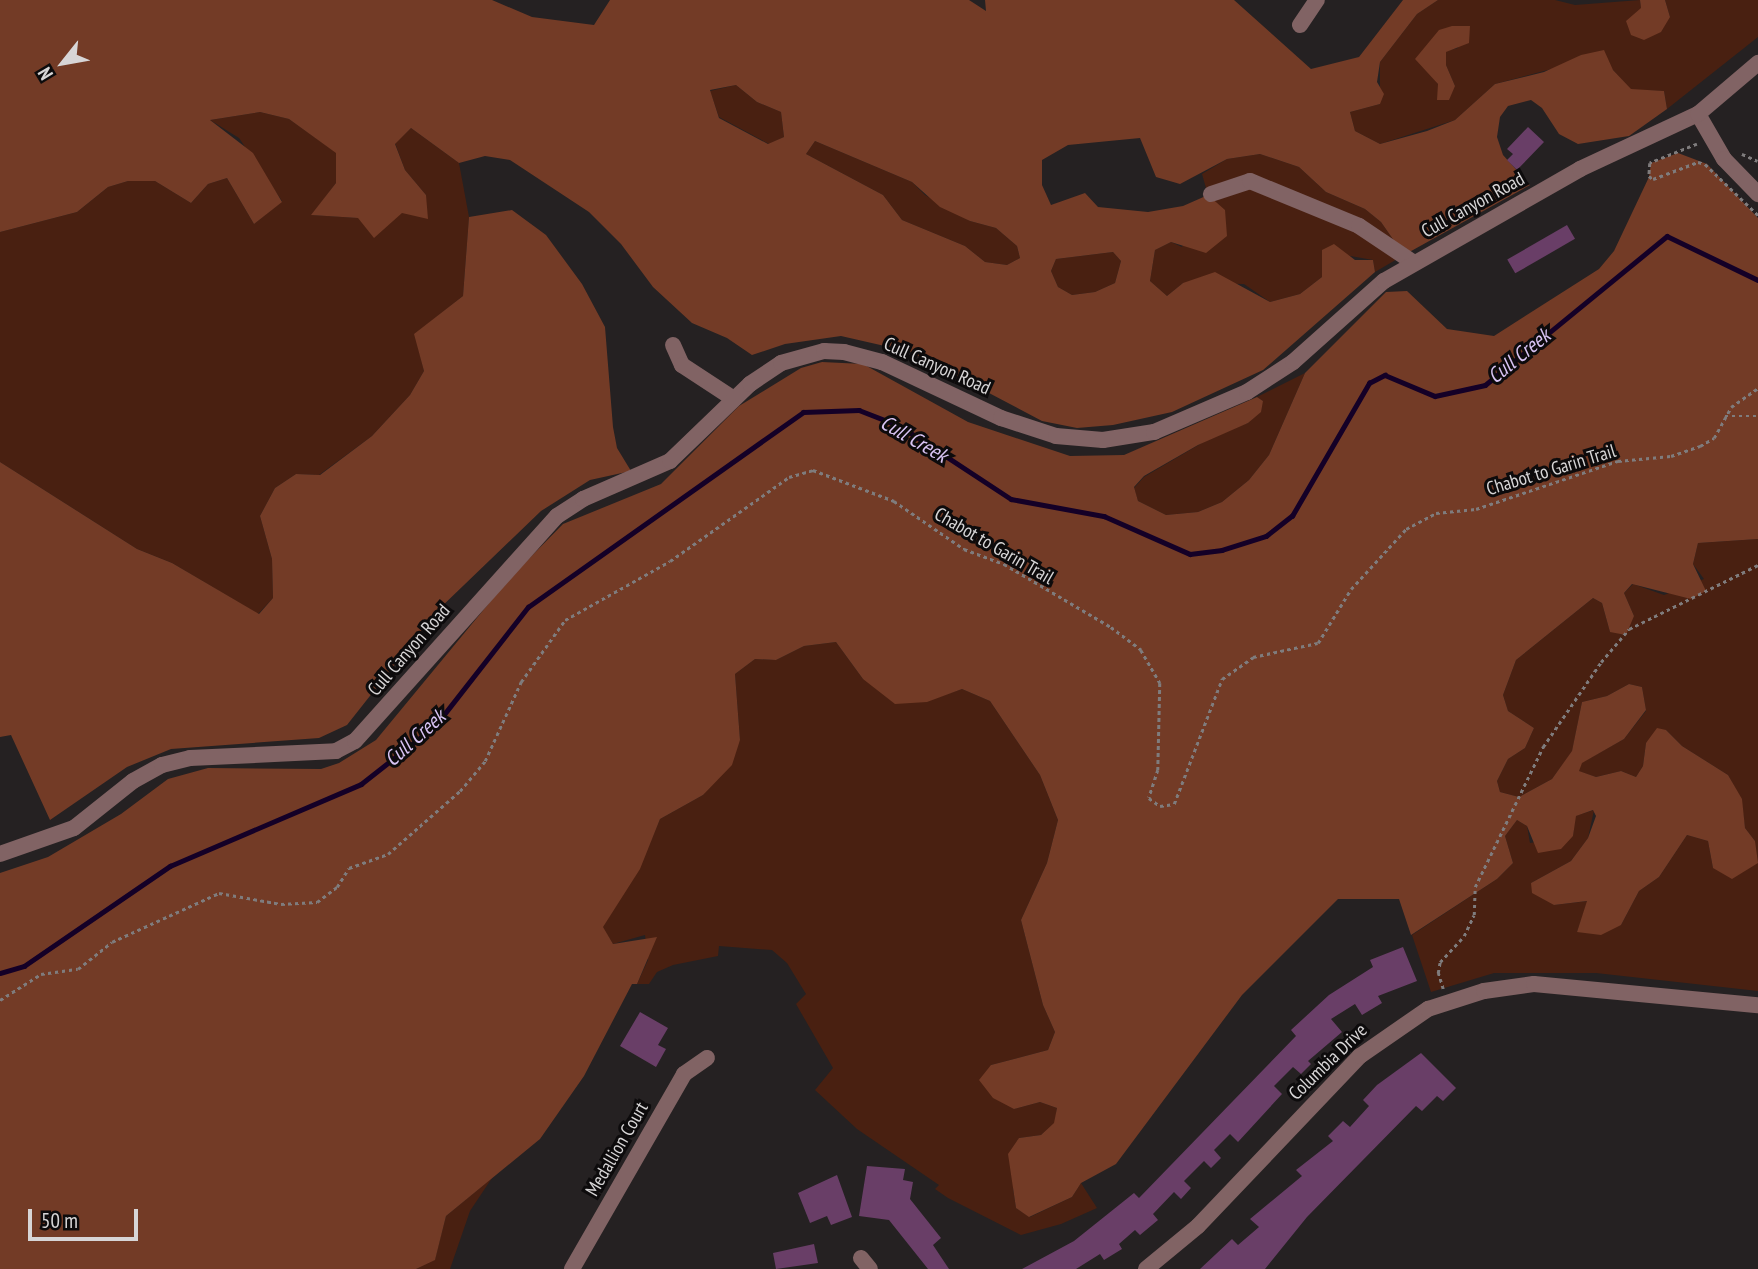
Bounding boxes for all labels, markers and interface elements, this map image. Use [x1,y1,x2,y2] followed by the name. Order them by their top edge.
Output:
[28,28,98,98] north arrow
[32,63,58,84] text: N
[1418,167,1528,243] street label: Cull Canyon Road
[1483,323,1555,389] water label: Cull Creek
[880,332,994,400] street label: Cull Canyon Road
[876,410,952,468] water label: Cull Creek
[1483,439,1619,501] street label: Chabot to Garin Trail
[930,502,1058,590] street label: Chabot to Garin Trail
[363,599,455,701] street label: Cull Canyon Road
[379,704,451,772] water label: Cull Creek
[1284,1019,1372,1105] street label: Columbia Drive
[581,1098,653,1200] street label: Medallion Court
[32,1196,142,1240] scale bar
[41,1207,78,1234] text: 50 m

